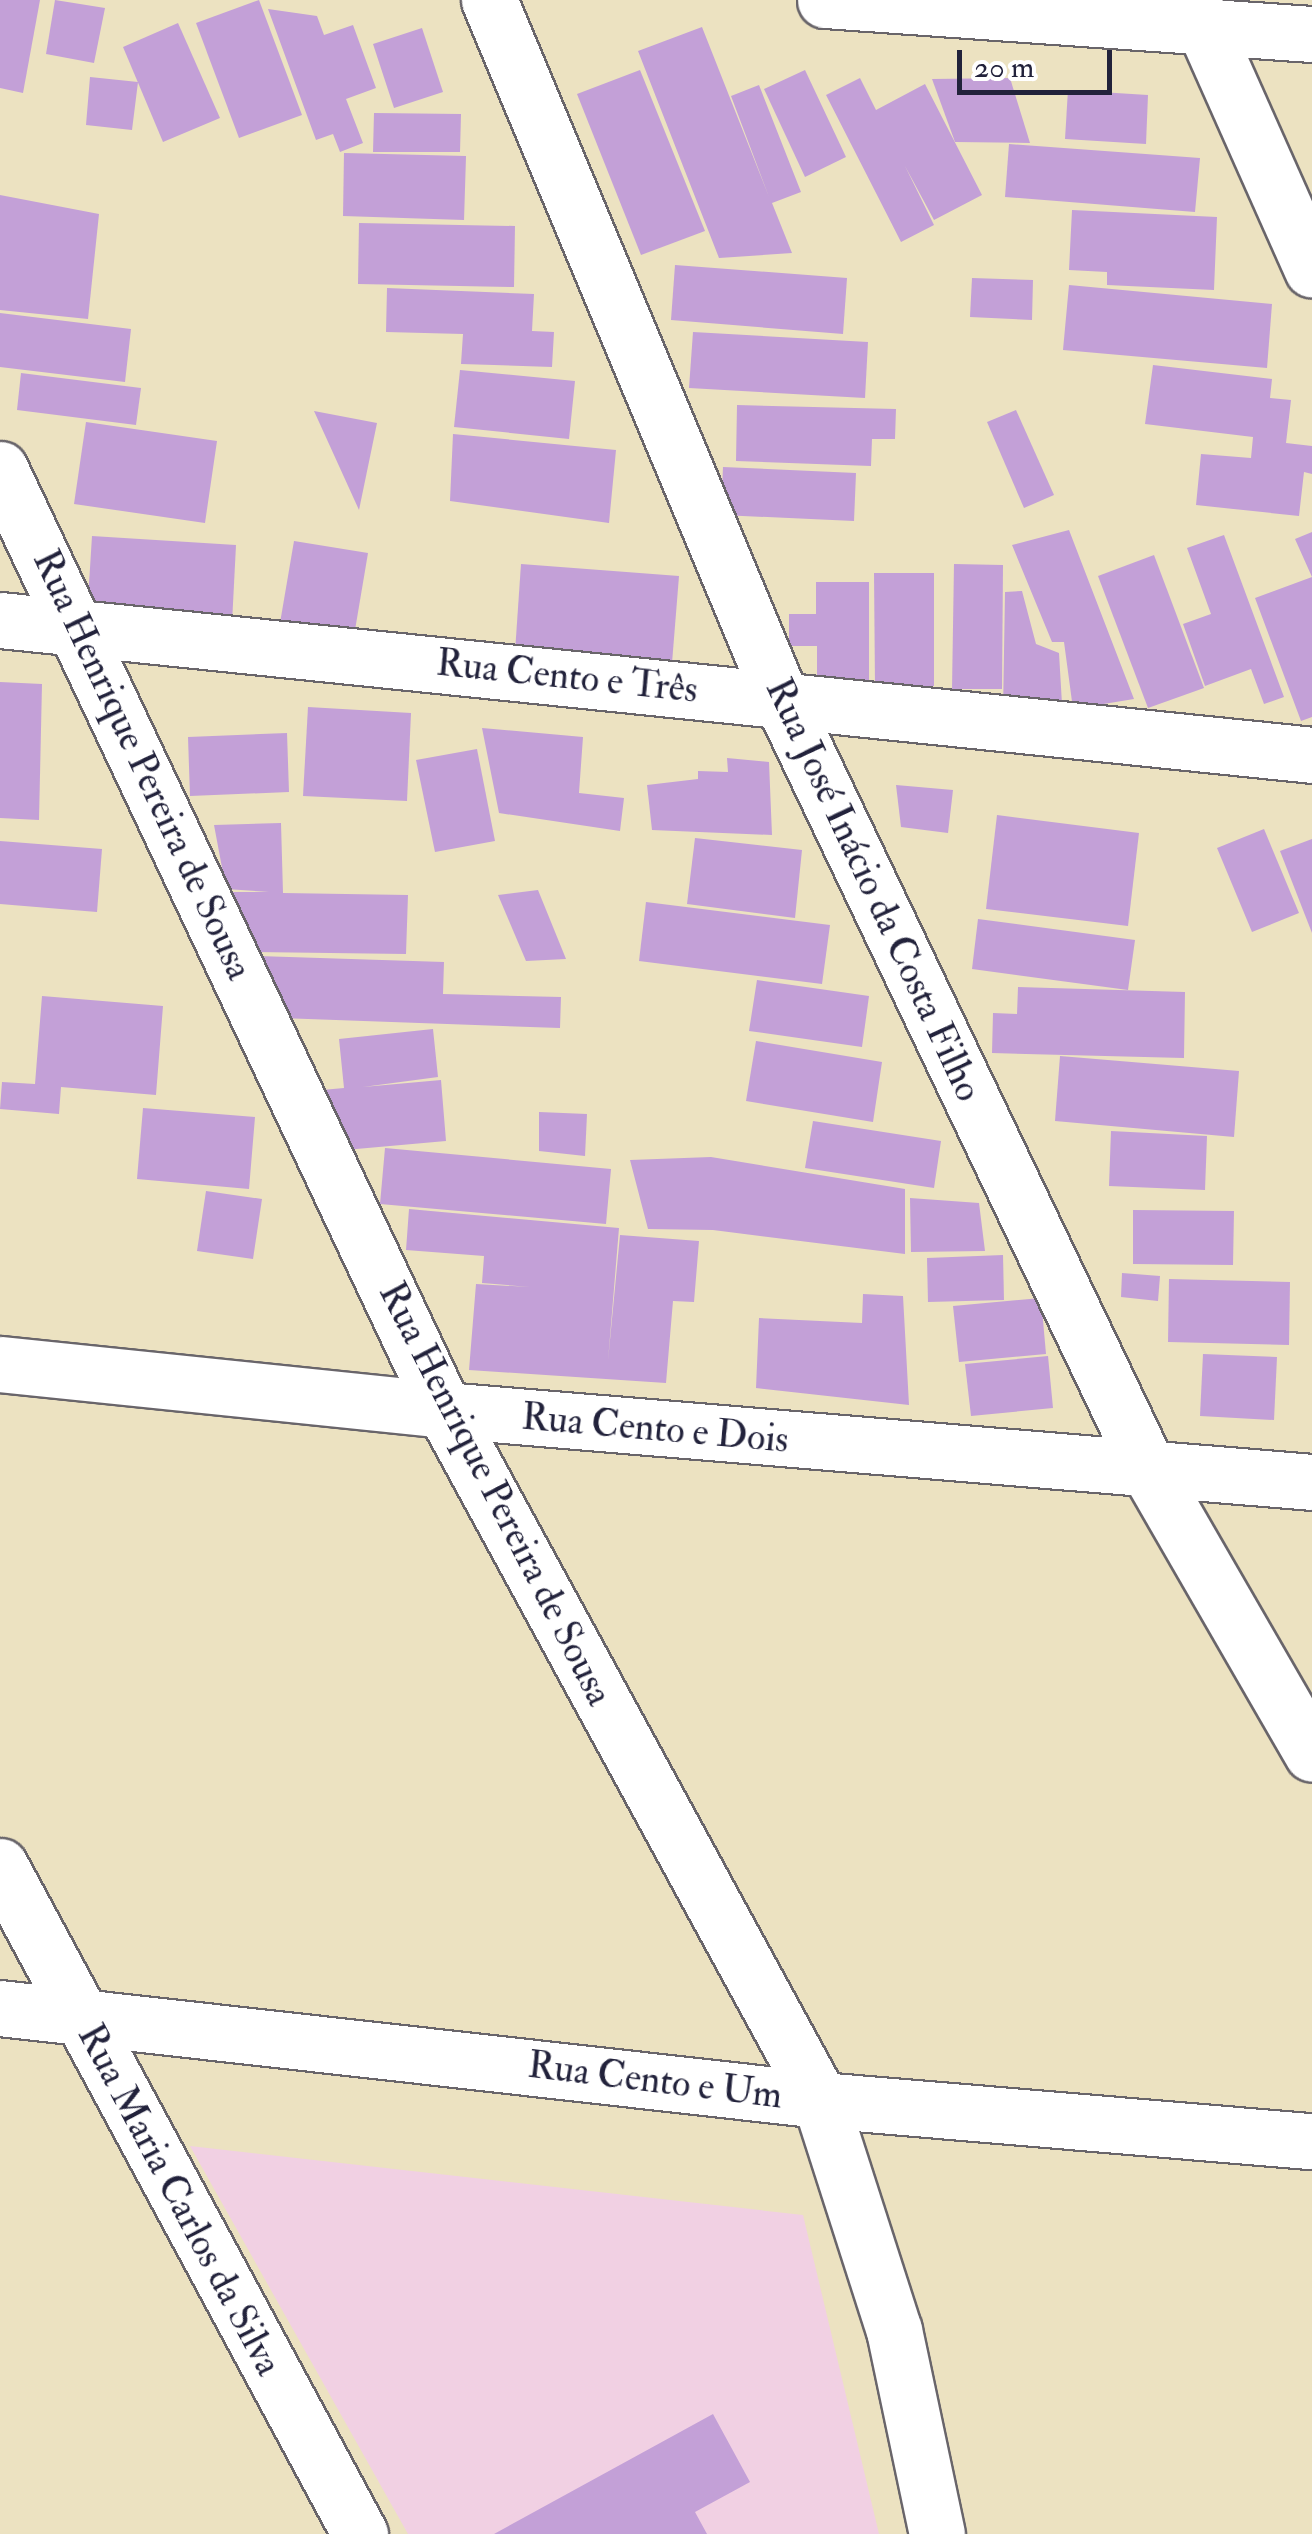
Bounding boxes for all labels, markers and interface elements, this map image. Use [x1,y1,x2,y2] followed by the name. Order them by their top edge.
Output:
[962,30,1117,92] scale bar
[974,49,1034,86] text: 20 m
[22,543,262,987] street label: Rua Henrique Pereira de Sousa
[434,641,700,713] street label: Rua Cento e Três
[755,671,991,1109] street label: Rua José Inácio da Costa Filho
[368,1275,622,1713] street label: Rua Henrique Pereira de Sousa
[520,1395,790,1463] street label: Rua Cento e Dois
[67,2017,291,2383] street label: Rua Maria Carlos da Silva
[525,2043,785,2119] street label: Rua Cento e Um

